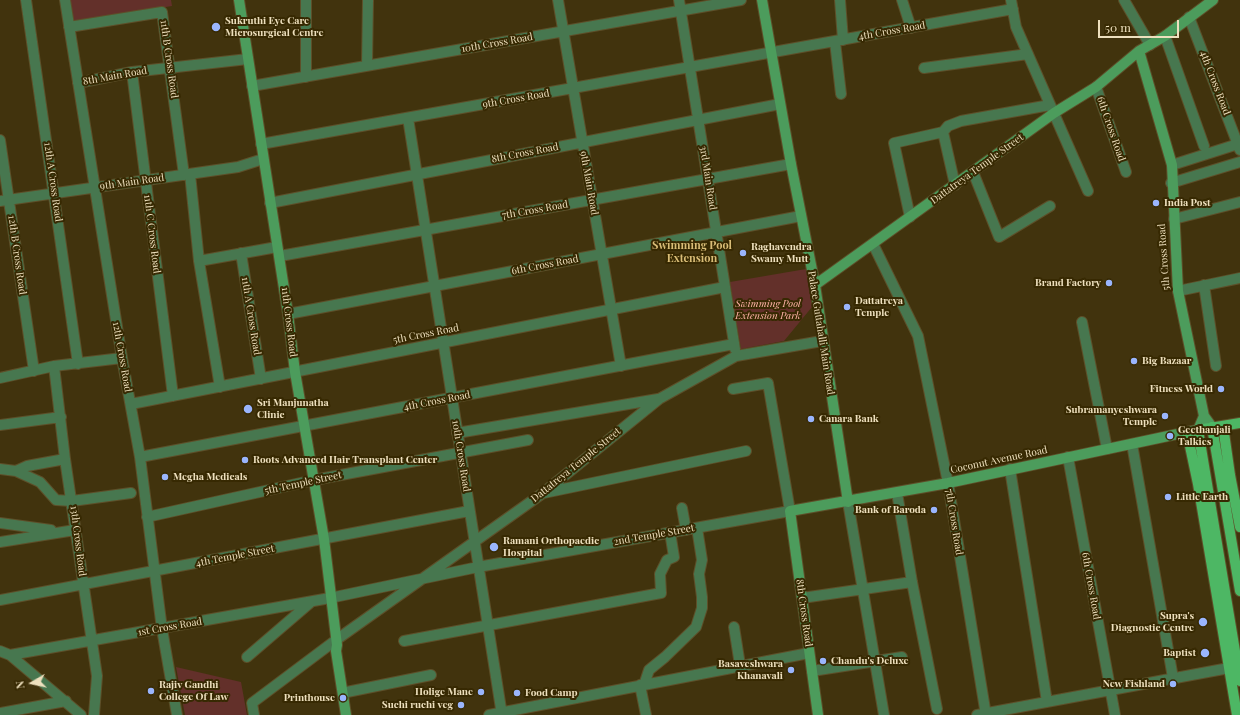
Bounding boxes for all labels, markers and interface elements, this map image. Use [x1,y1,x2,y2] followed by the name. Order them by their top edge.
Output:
[1100,12,1181,38] scale bar
[225,15,323,38] place label: Sukruthi Eye Care Microsurgical Centre
[158,19,180,99] street label: 11th B Cross Road
[858,19,926,43] street label: 4th Cross Road
[1105,19,1131,35] text: 50 m
[210,21,222,33] marker: Sukruthi Eye Care Microsurgical Centre
[460,31,534,55] street label: 10th Cross Road
[1197,49,1233,117] street label: 4th Cross Road
[82,64,148,88] street label: 8th Main Road
[482,87,550,111] street label: 9th Cross Road
[1094,95,1128,163] street label: 6th Cross Road
[928,131,1026,207] street label: Dattatreya Temple Street
[491,141,559,165] street label: 8th Cross Road
[41,142,65,222] street label: 12th A Cross Road
[697,145,719,211] street label: 3rd Main Road
[577,150,601,216] street label: 9th Main Road
[99,172,165,192] street label: 9th Main Road
[141,194,163,274] street label: 11th C Cross Road
[1164,197,1211,209] place label: India Post
[501,198,569,222] street label: 7th Cross Road
[1151,198,1161,208] marker: India Post
[5,215,29,295] street label: 12th B Cross Road
[1156,223,1172,291] street label: 5th Cross Road
[652,239,732,265] district label: Swimming Pool Extension
[751,241,812,264] place label: Raghavendra Swamy Mutt
[738,248,748,258] marker: Raghavendra Swamy Mutt
[511,253,579,277] street label: 6th Cross Road
[805,270,837,396] street label: Palace Guttahalli Main Road
[239,276,263,356] street label: 11th A Cross Road
[1035,277,1101,289] place label: Brand Factory
[1104,278,1114,288] marker: Brand Factory
[279,286,299,358] street label: 11th Cross Road
[855,295,903,318] place label: Dattatreya Temple
[735,298,801,322] park label: Swimming Pool Extension Park
[842,302,852,312] marker: Dattatreya Temple
[110,321,134,393] street label: 12th Cross Road
[392,322,460,346] street label: 5th Cross Road
[1142,355,1191,367] place label: Big Bazaar
[1129,356,1139,366] marker: Big Bazaar
[1150,383,1213,395] place label: Fitness World
[1216,384,1226,394] marker: Fitness World
[403,389,471,413] street label: 4th Cross Road
[257,397,329,420] place label: Sri Manjunatha Clinic
[242,403,254,415] marker: Sri Manjunatha Clinic
[1066,404,1157,428] place label: Subramanyeshwara Temple
[1160,411,1170,421] marker: Subramanyeshwara Temple
[819,413,879,425] place label: Canara Bank
[806,414,816,424] marker: Canara Bank
[449,419,473,493] street label: 10th Cross Road
[1178,424,1231,448] place label: Geethanjali Talkies
[529,425,623,505] street label: Dattatreya Temple Street
[1165,431,1175,441] marker: Geethanjali Talkies
[949,444,1049,476] street label: Coconut Avenue Road
[253,454,437,466] place label: Roots Advanced Hair Transplant Center
[240,455,250,465] marker: Roots Advanced Hair Transplant Center
[263,469,343,497] street label: 5th Temple Street
[173,471,247,483] place label: Megha Medicals
[160,472,170,482] marker: Megha Medicals
[943,488,965,556] street label: 7th Cross Road
[1176,491,1228,503] place label: Little Earth
[1163,492,1173,502] marker: Little Earth
[855,504,926,516] place label: Bank of Baroda
[68,505,88,577] street label: 13th Cross Road
[929,505,939,515] marker: Bank of Baroda
[613,522,695,548] street label: 2nd Temple Street
[503,535,599,558] place label: Ramani Orthopaedic Hospital
[488,541,500,553] marker: Ramani Orthopaedic Hospital
[195,543,275,569] street label: 4th Temple Street
[1079,552,1103,620] street label: 6th Cross Road
[793,579,815,647] street label: 8th Cross Road
[1111,610,1194,634] place label: Supra's Diagnostic Centre
[137,615,203,639] street label: 1st Cross Road
[1197,616,1209,628] marker: Supra's Diagnostic Centre
[1163,647,1196,659] place label: Baptist
[1199,647,1211,659] marker: Baptist
[831,655,909,667] place label: Chandu's Deluxe
[818,656,828,666] marker: Chandu's Deluxe
[718,658,783,682] place label: Basaveshwara Khanavali
[12,663,52,703] north arrow
[786,665,796,675] marker: Basaveshwara Khanavali
[1103,678,1165,690] place label: New Fishland
[159,679,228,702] place label: Rajiv Gandhi College Of Law
[1168,679,1178,689] marker: New Fishland
[12,680,28,690] text: N
[146,686,156,696] marker: Rajiv Gandhi College Of Law
[415,686,473,698] place label: Holige Mane
[476,687,486,697] marker: Holige Mane
[525,687,578,699] place label: Food Camp
[512,688,522,698] marker: Food Camp
[284,692,335,704] place label: Printhouse
[338,693,348,703] marker: Printhouse
[382,699,453,711] place label: Suchi ruchi veg
[456,700,466,710] marker: Suchi ruchi veg

